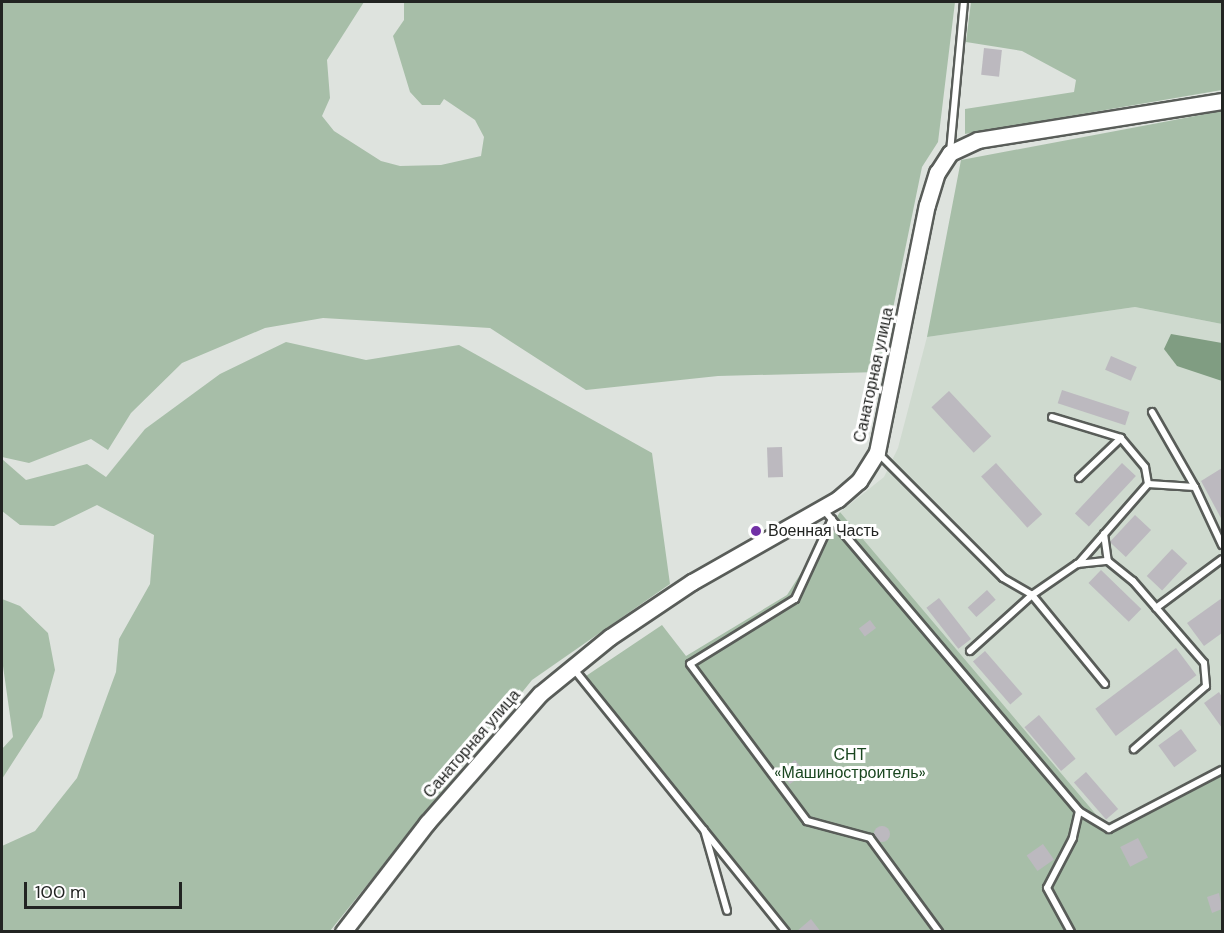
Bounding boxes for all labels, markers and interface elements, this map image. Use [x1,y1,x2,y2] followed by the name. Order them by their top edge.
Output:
[850,306,898,444] street label: Санаторная улица
[768,521,879,541] place label: Военная Часть
[749,524,763,538] marker: Военная Часть
[420,686,524,802] street label: Санаторная улица
[774,745,926,783] park label: СНТ «Машиностроитель»
[27,870,184,908] scale bar
[35,880,86,904] text: 100 m

